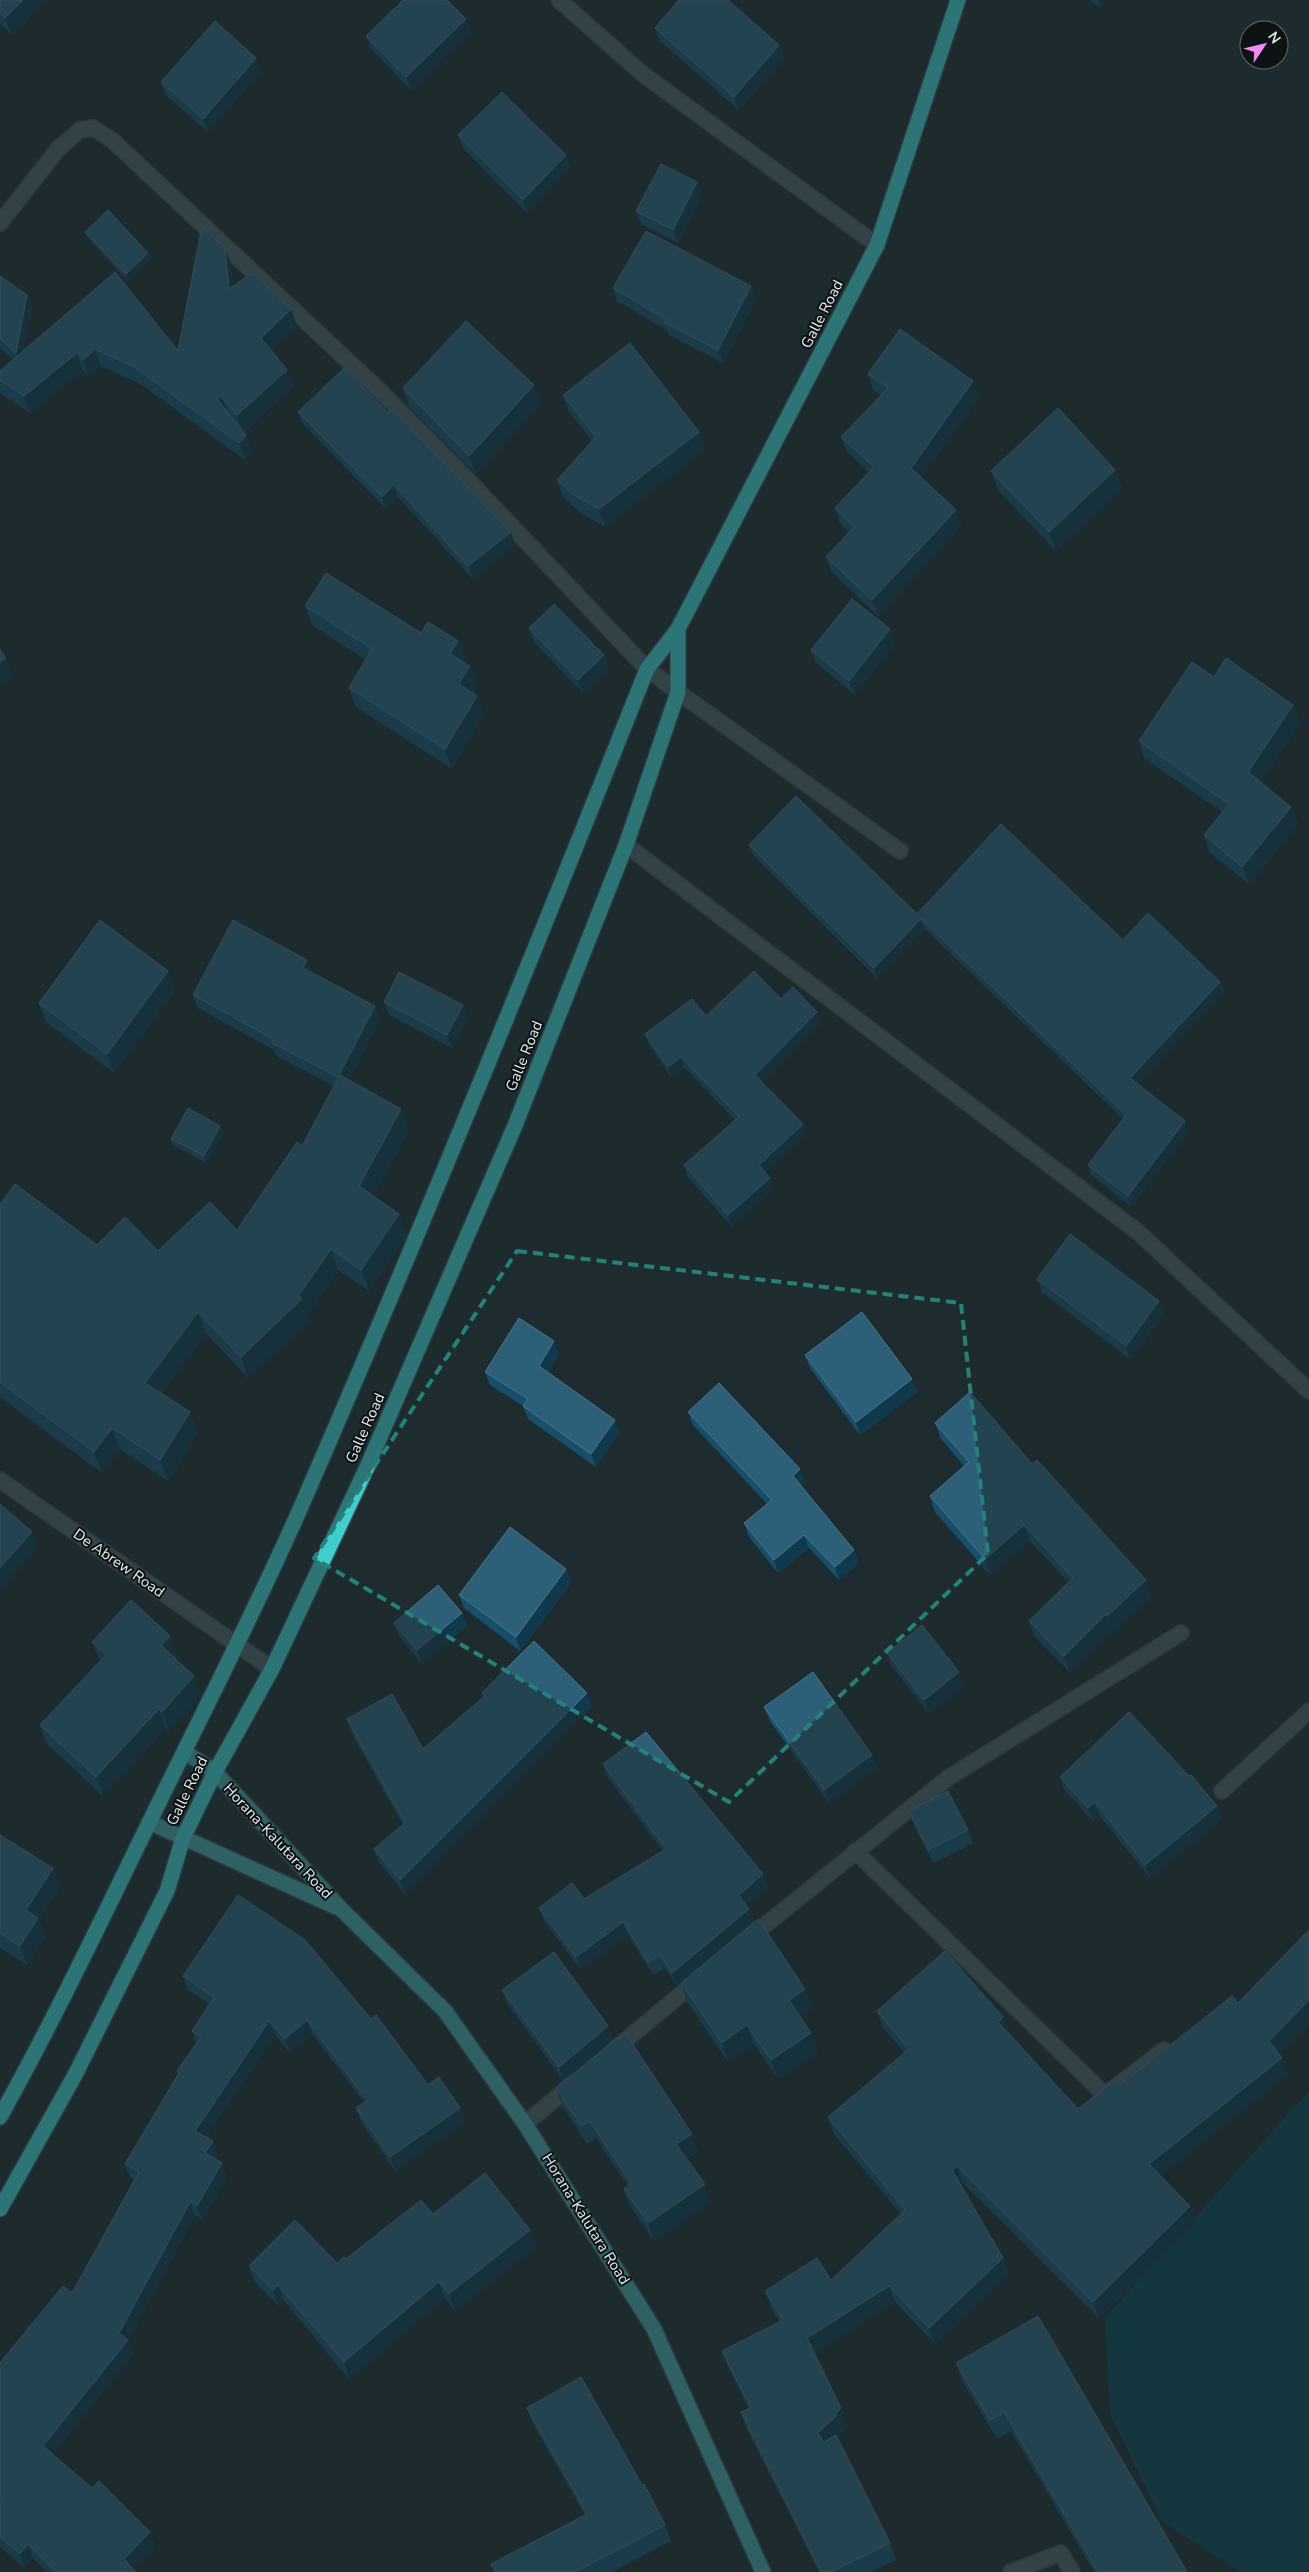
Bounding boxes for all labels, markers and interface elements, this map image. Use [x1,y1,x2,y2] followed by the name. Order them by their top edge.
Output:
[1239,20,1289,70] north arrow
[1263,28,1285,48] text: N
[796,276,848,352] street label: Galle Road
[501,1018,547,1094] street label: Galle Road
[341,1390,389,1466] street label: Galle Road
[69,1524,169,1602] street label: De Abrew Road
[162,1753,212,1829] street label: Galle Road
[219,1779,337,1903] street label: Horana-Kalutara Road
[537,2150,635,2288] street label: Horana-Kalutara Road

